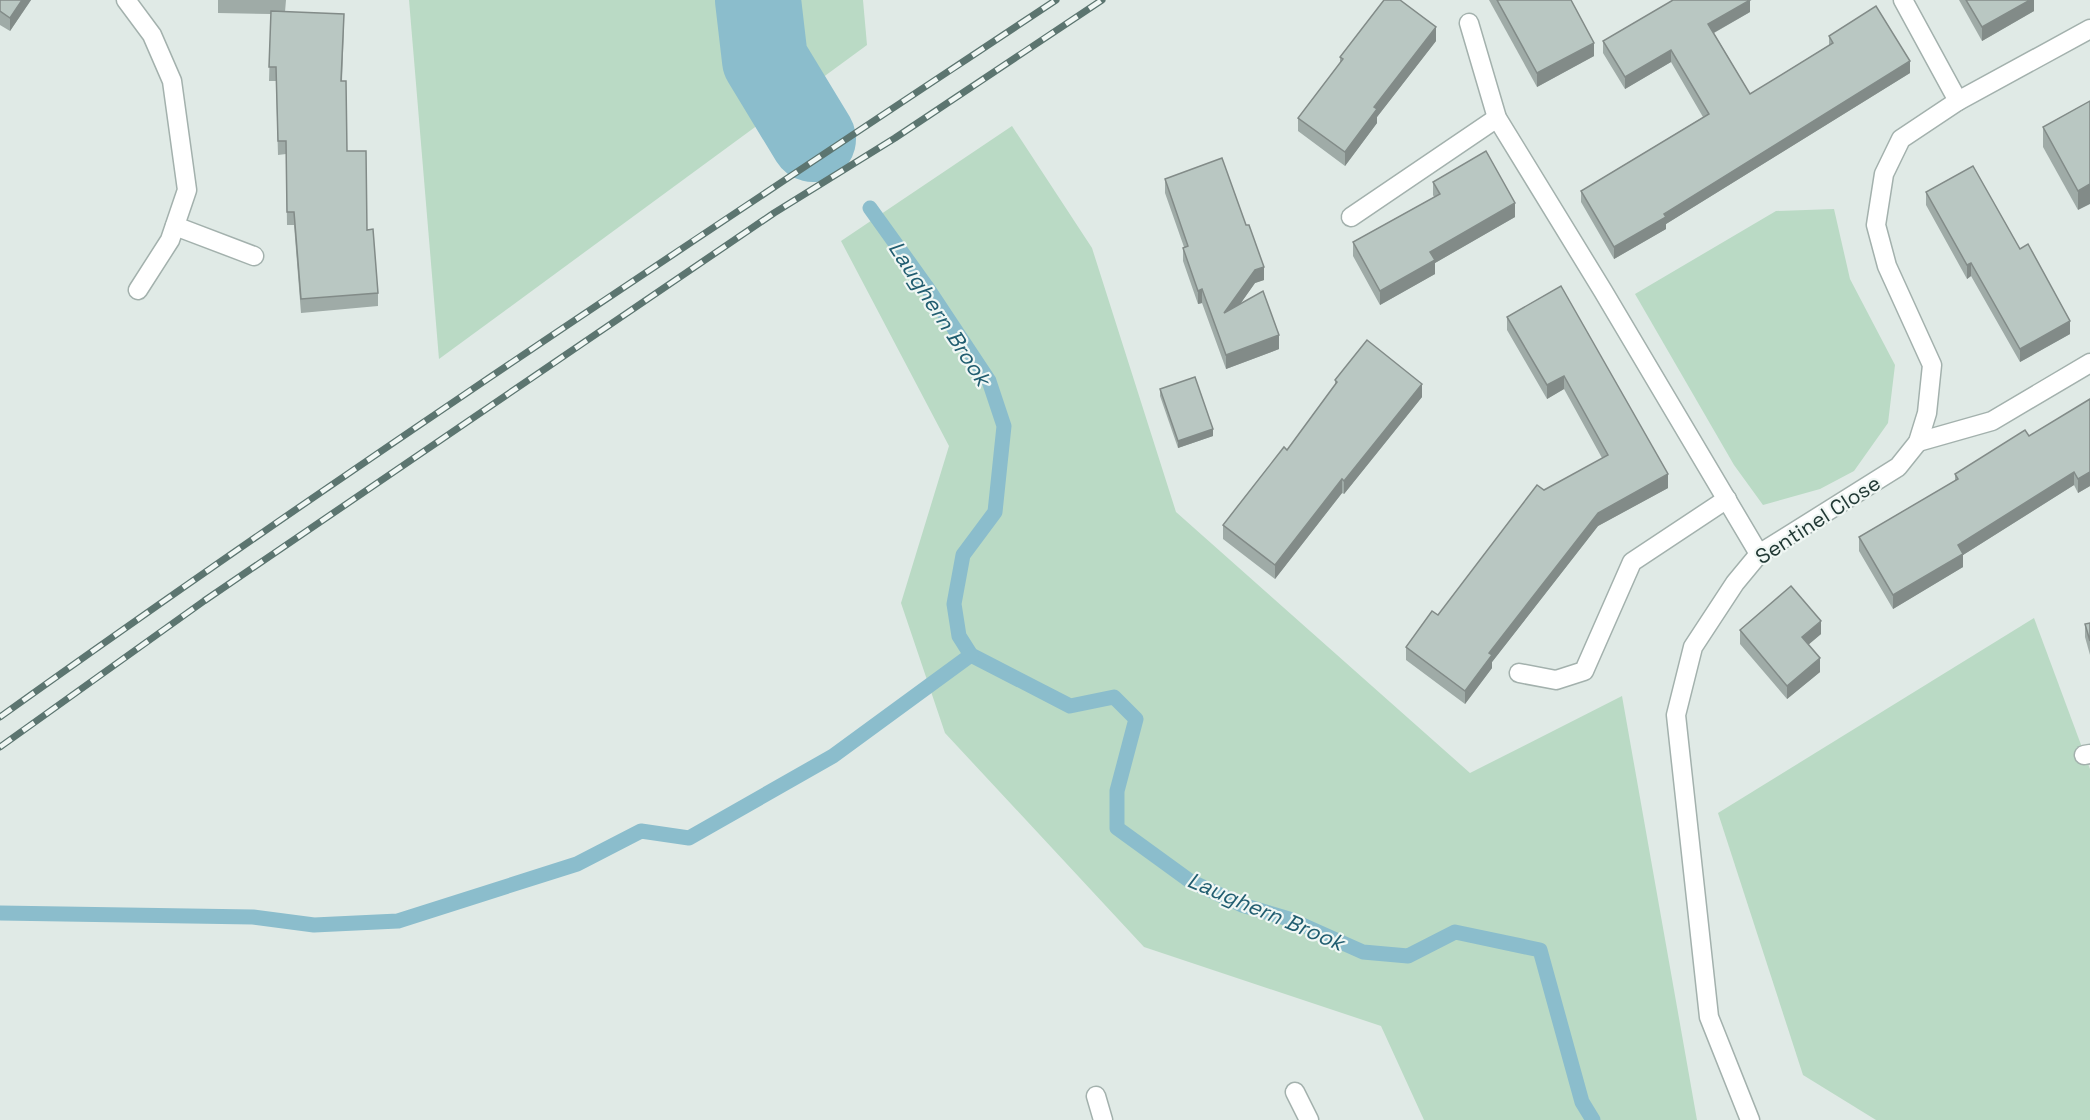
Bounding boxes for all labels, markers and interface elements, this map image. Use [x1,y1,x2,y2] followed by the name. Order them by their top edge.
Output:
[883,235,999,393] water label: Laughern Brook
[1750,469,1885,570] street label: Sentinel Close
[1183,865,1350,957] water label: Laughern Brook

